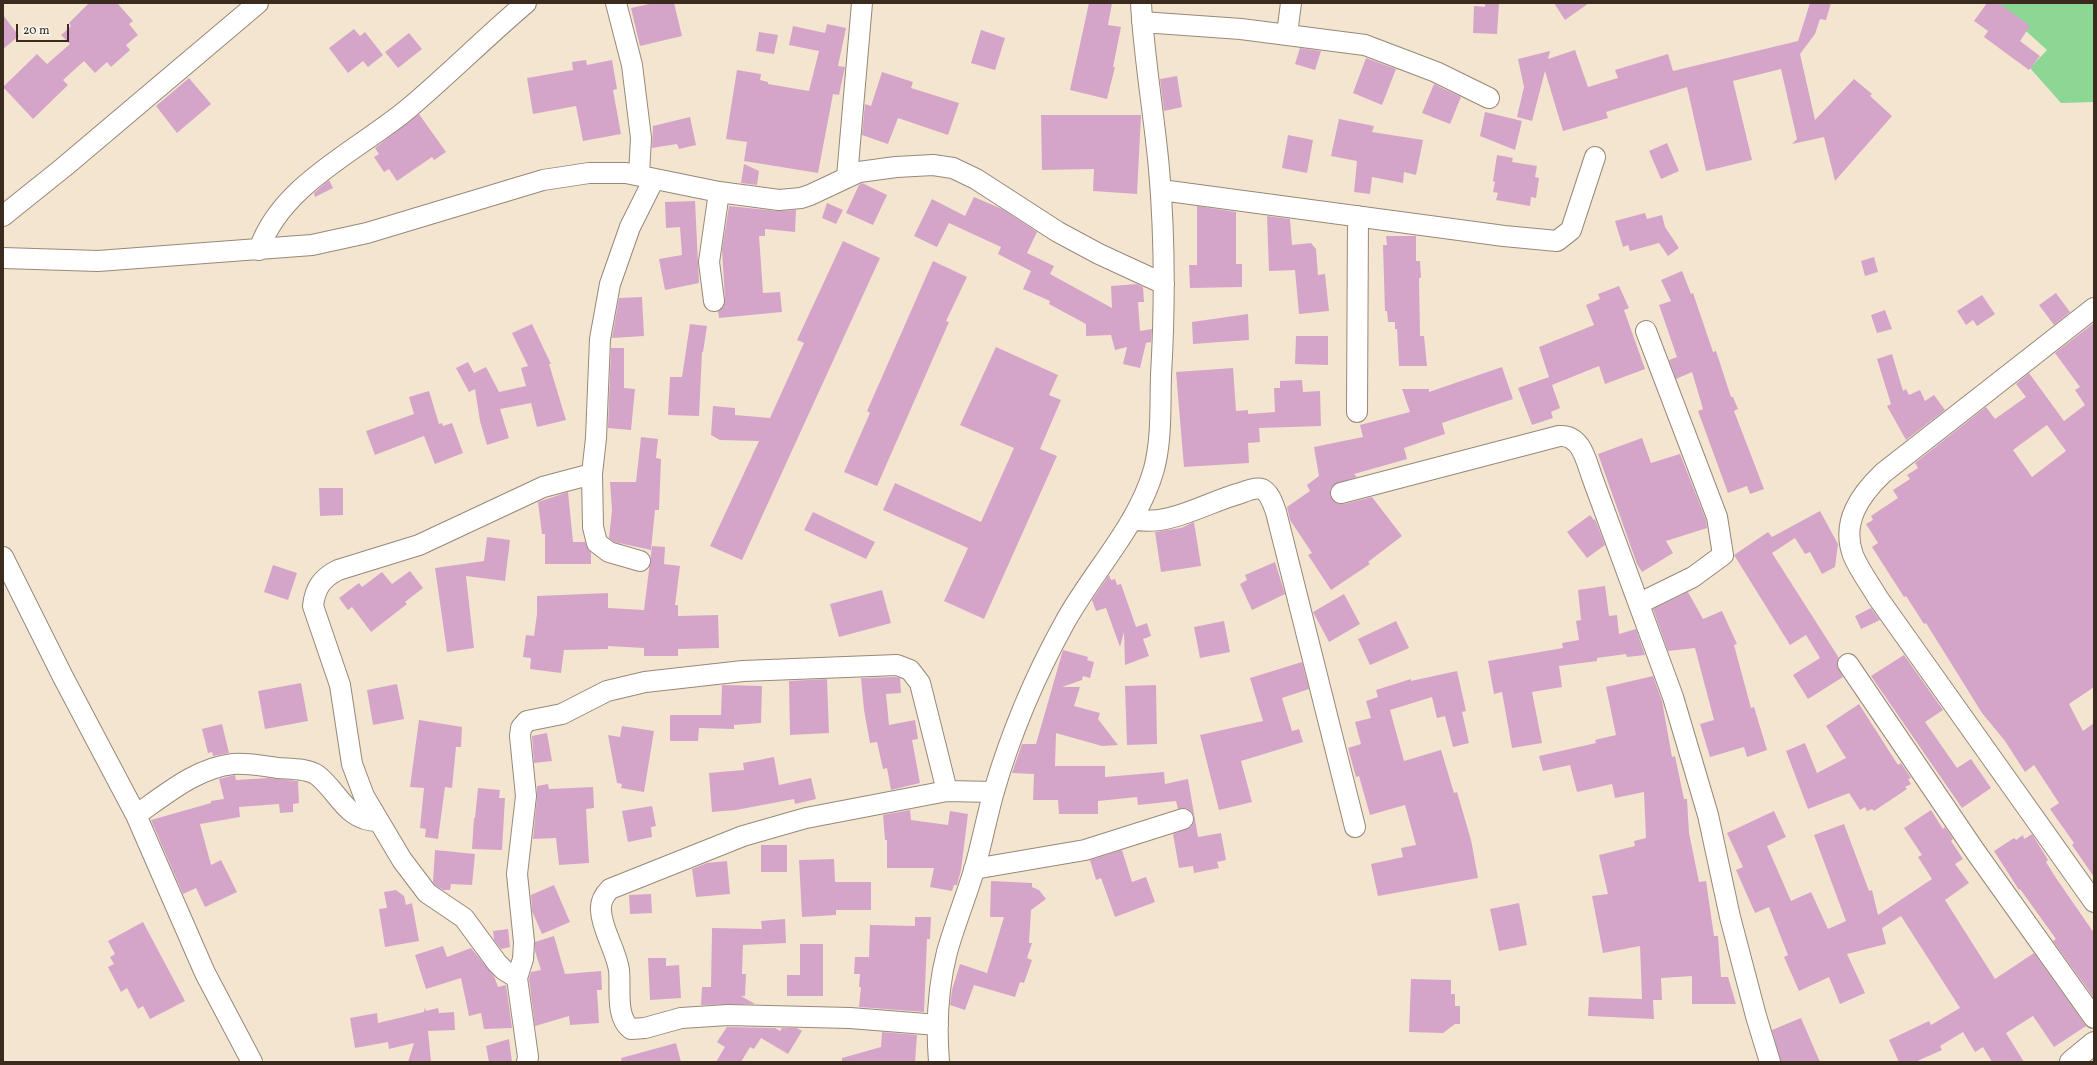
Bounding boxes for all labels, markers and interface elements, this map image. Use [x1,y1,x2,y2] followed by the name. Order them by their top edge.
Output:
[18,16,71,42] scale bar
[23,23,50,39] text: 20 m

